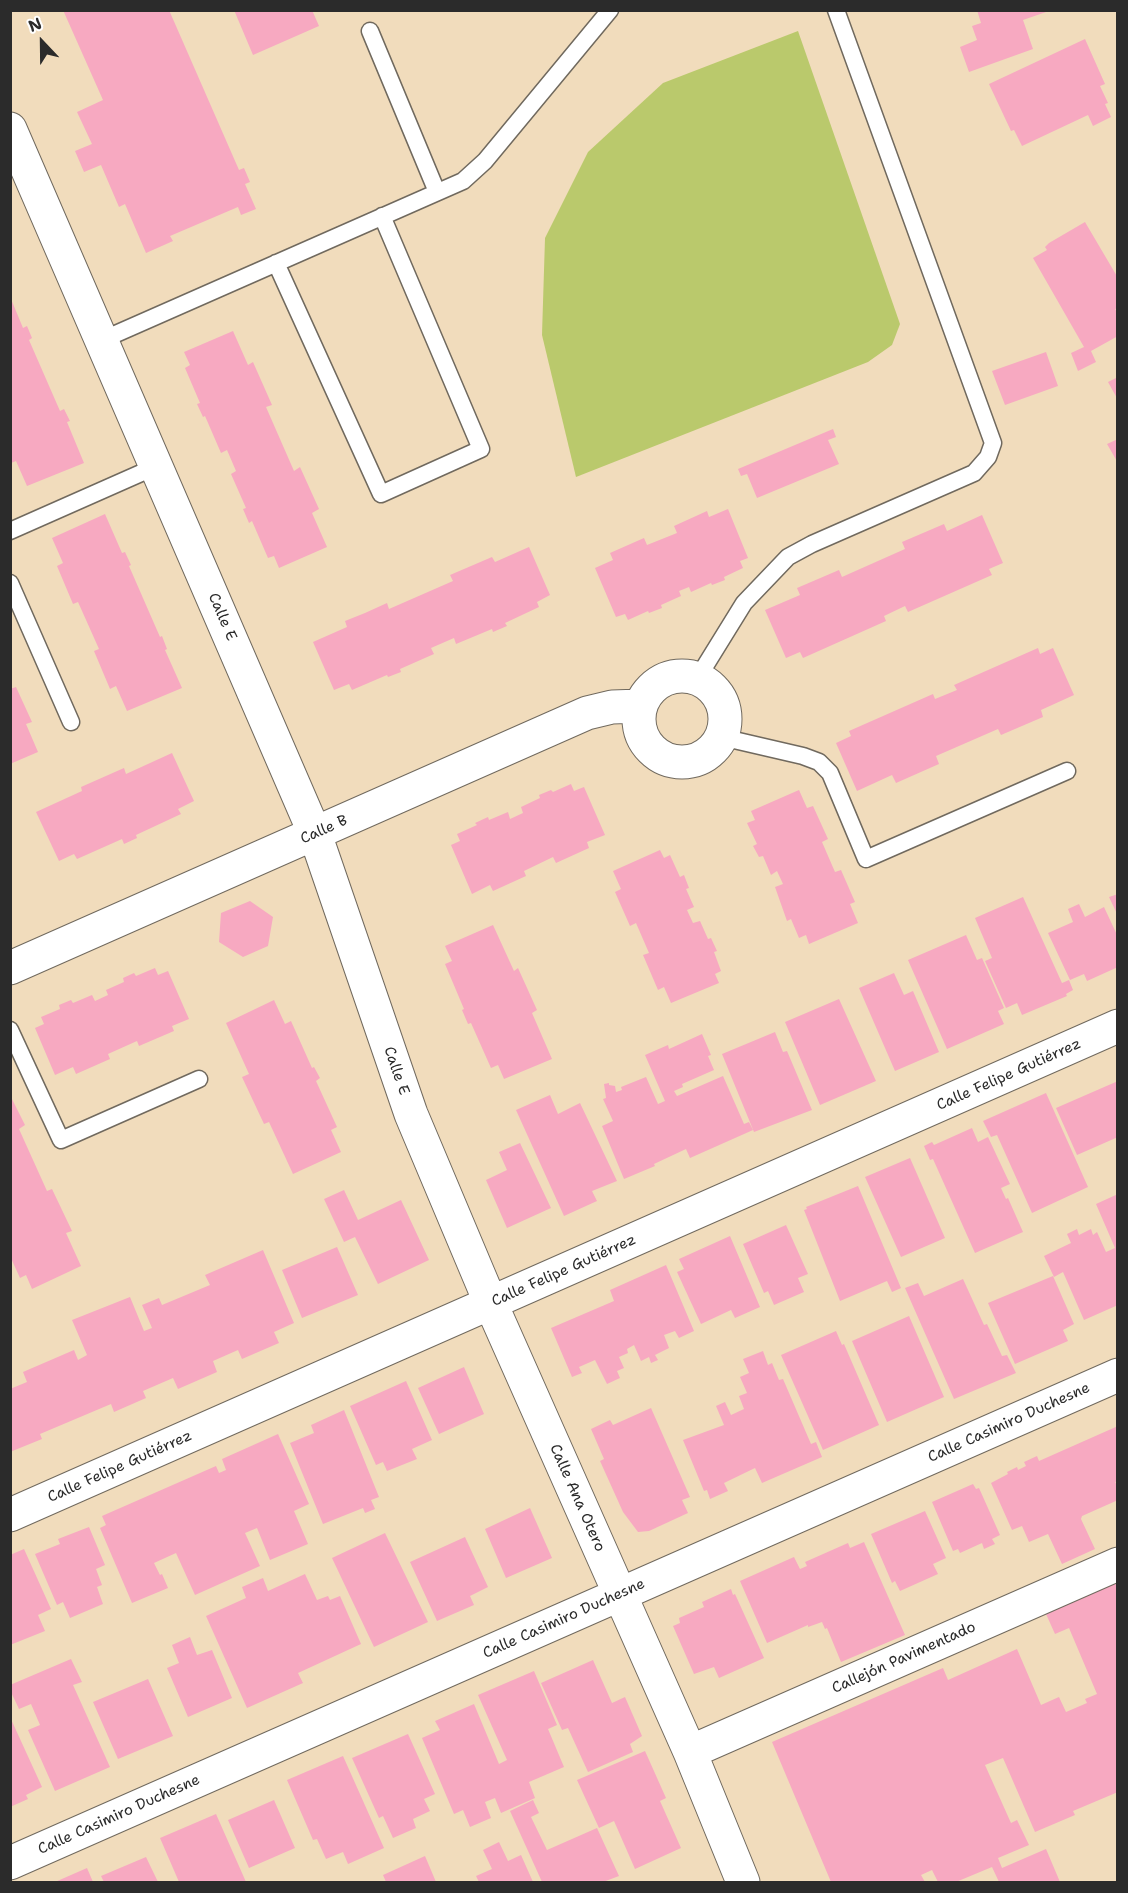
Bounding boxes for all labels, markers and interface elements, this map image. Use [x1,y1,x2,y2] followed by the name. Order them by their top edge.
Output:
[12,12,72,72] north arrow
[25,13,45,37] text: N
[204,590,240,644] street label: Calle E
[298,812,350,848] street label: Calle B
[934,1035,1084,1115] street label: Calle Felipe Gutiérrez
[379,1044,413,1098] street label: Calle E
[489,1231,639,1311] street label: Calle Felipe Gutiérrez
[925,1379,1093,1467] street label: Calle Casimiro Duchesne
[45,1427,195,1507] street label: Calle Felipe Gutiérrez
[545,1442,609,1554] street label: Calle Ana Otero
[480,1575,648,1663] street label: Calle Casimiro Duchesne
[829,1618,979,1698] street label: Callejón Pavimentado
[35,1771,203,1859] street label: Calle Casimiro Duchesne

